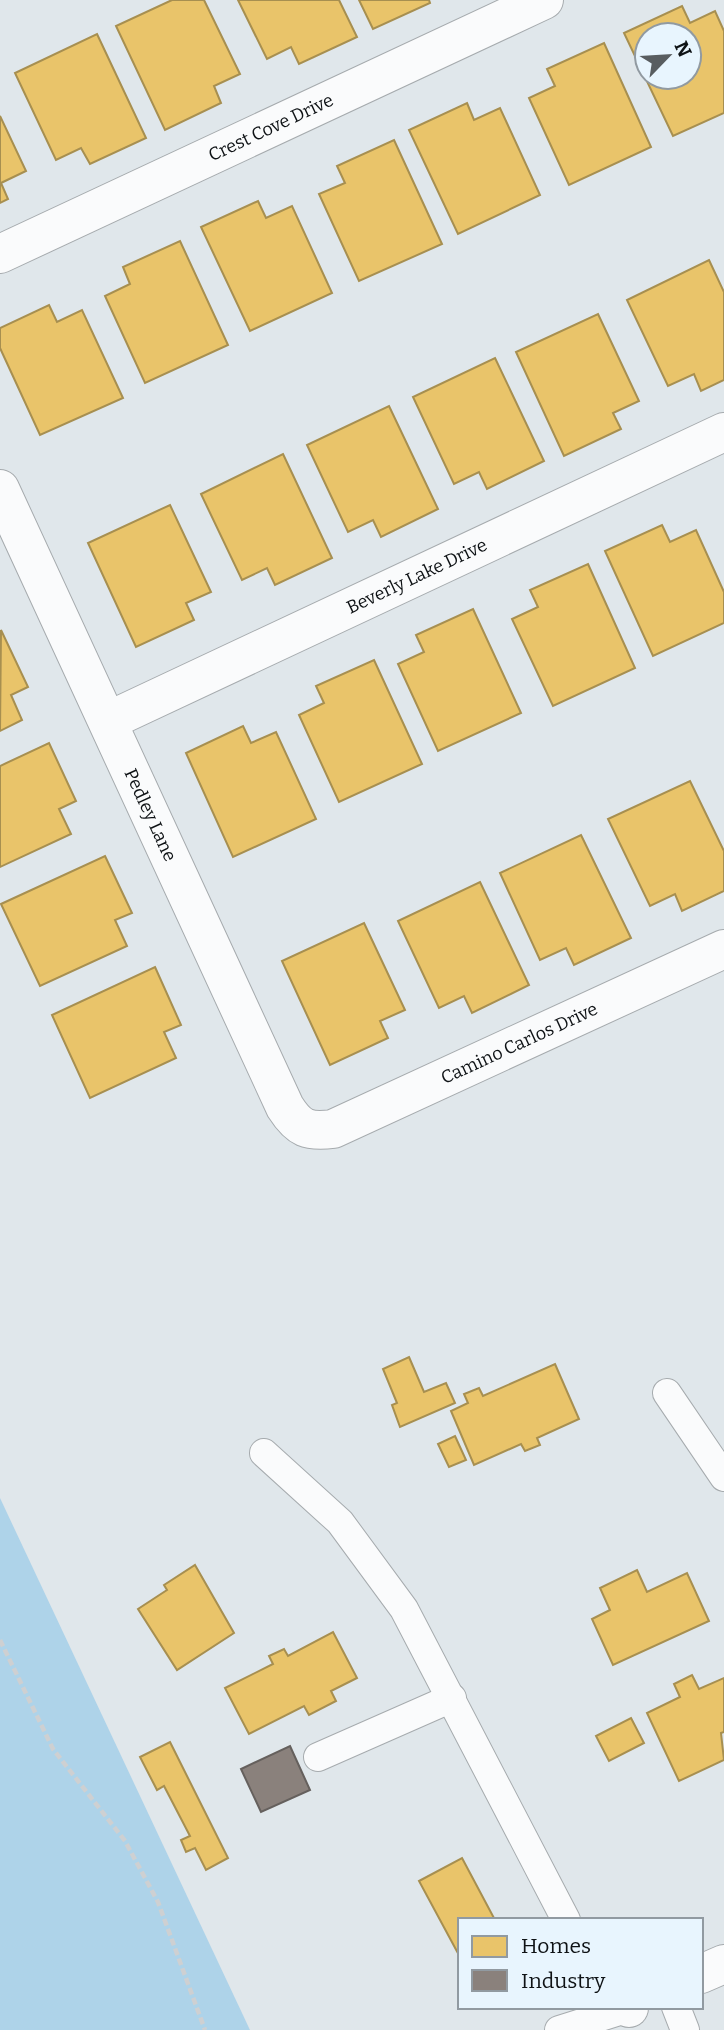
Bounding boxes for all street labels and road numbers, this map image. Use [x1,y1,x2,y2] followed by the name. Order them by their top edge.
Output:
[205,89,337,166] street label: Crest Cove Drive
[343,534,490,619] street label: Beverly Lake Drive
[119,765,181,865] street label: Pedley Lane
[438,998,601,1089] street label: Camino Carlos Drive

